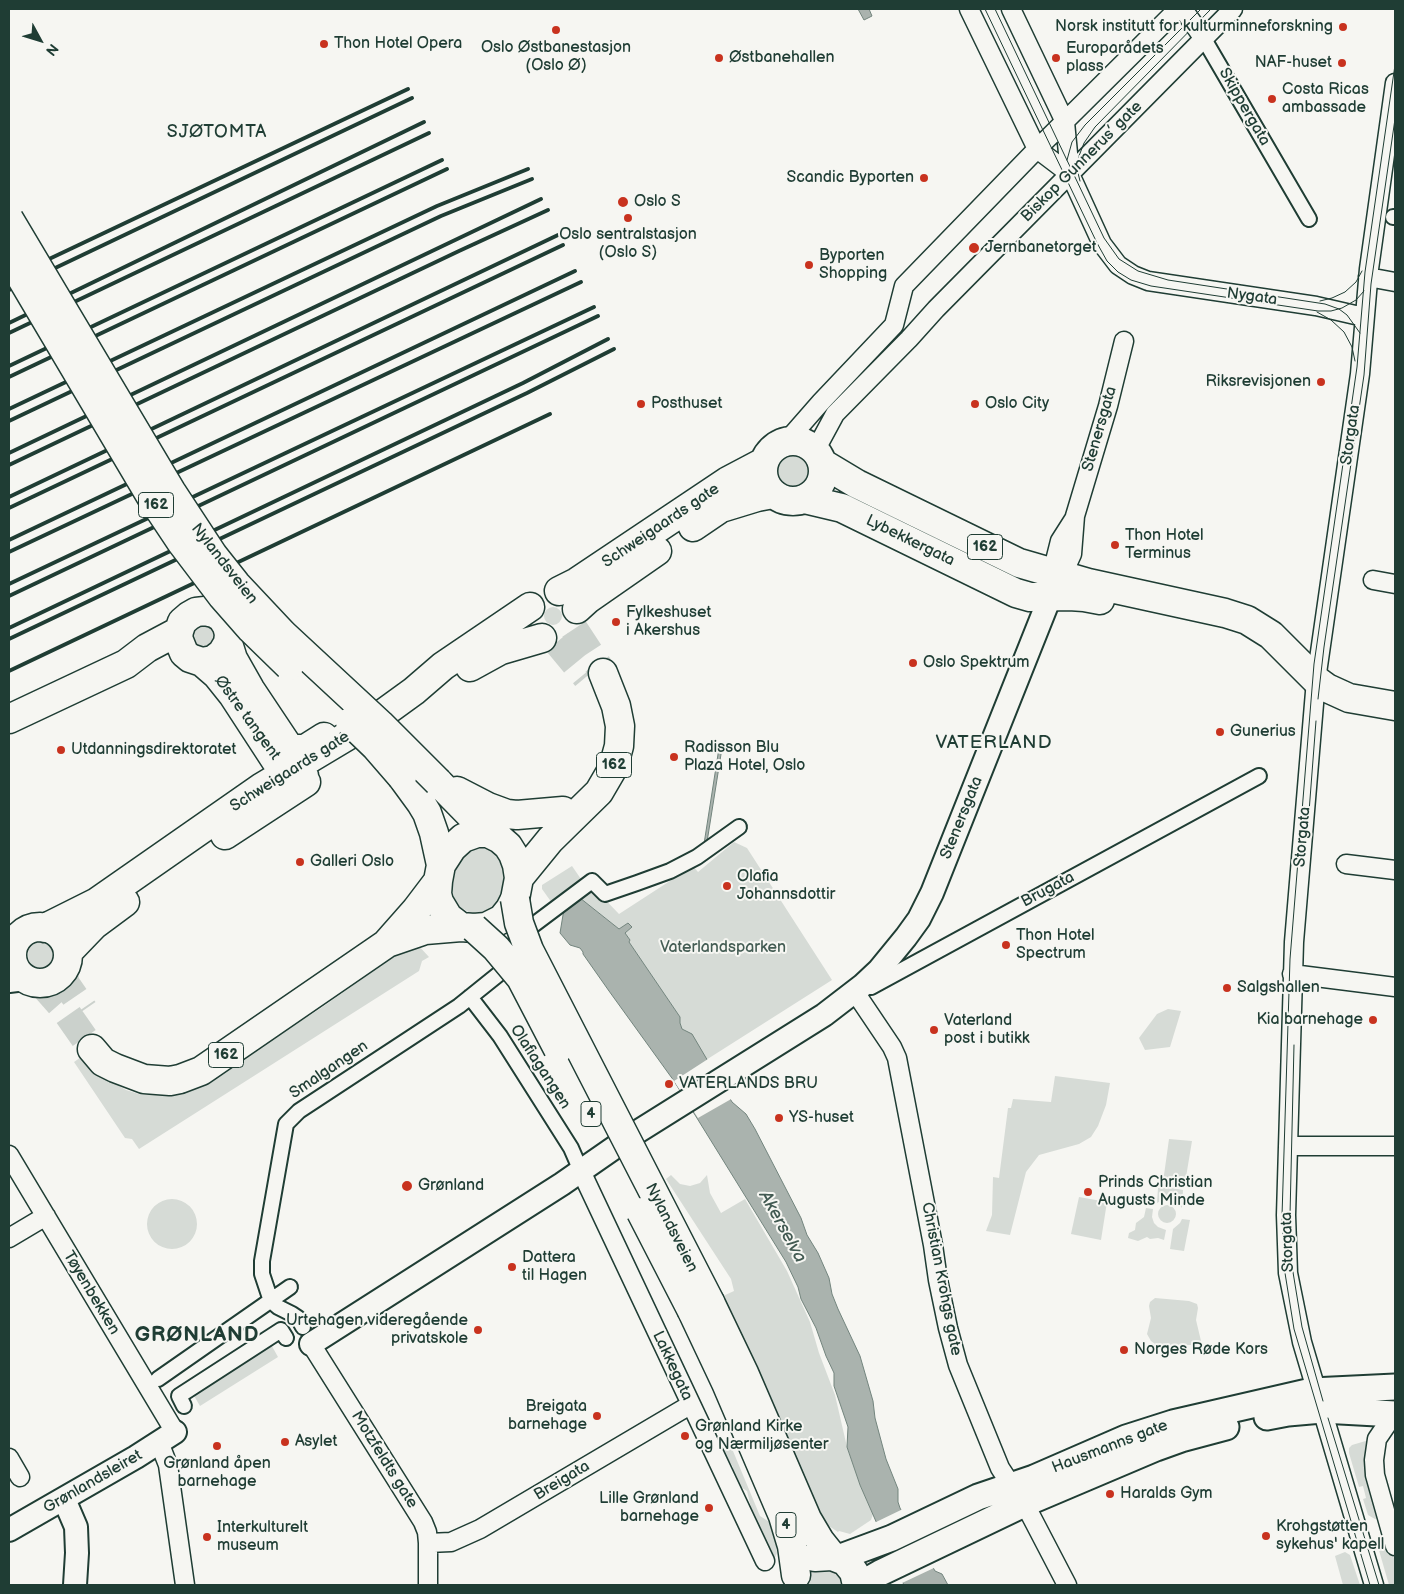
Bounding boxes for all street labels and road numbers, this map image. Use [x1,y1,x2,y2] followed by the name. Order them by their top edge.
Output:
[1214,65,1274,149] street label: Skippergata
[1017,97,1147,227] street label: Biskop Gunnerus’ gate
[1226,284,1278,310] street label: Nygata
[1079,384,1121,474] street label: Stenersgata
[1337,404,1365,466] street label: Storgata
[599,480,723,572] street label: Schweigaards gate
[138,492,174,518] road number: 162
[862,511,958,571] street label: Lybekkergata
[187,520,261,608] street label: Nylandsveien
[968,534,1002,560] road number: 162
[210,672,284,764] street label: Østre tangent
[227,727,353,817] street label: Schweigaards gate
[596,752,632,778] road number: 162
[937,774,987,862] street label: Stenersgata
[1291,806,1315,868] street label: Storgata
[1018,868,1078,912] street label: Brugata
[506,1021,574,1113] street label: Olafiagangen
[286,1037,372,1103] street label: Smalgangen
[208,1042,244,1068] road number: 162
[581,1102,601,1126] road number: 4
[640,1180,702,1276] street label: Nylandsveien
[917,1201,965,1357] street label: Christian Krohgs gate
[1277,1211,1299,1273] street label: Storgata
[59,1248,123,1338] street label: Tøyenbekken
[648,1328,696,1404] street label: Lakkegata
[346,1408,422,1512] street label: Motzfeldts gate
[1049,1416,1171,1478] street label: Hausmanns gate
[40,1446,146,1518] street label: Grønlandsleiret
[531,1457,593,1505] street label: Breigata
[776,1512,796,1538] road number: 4

